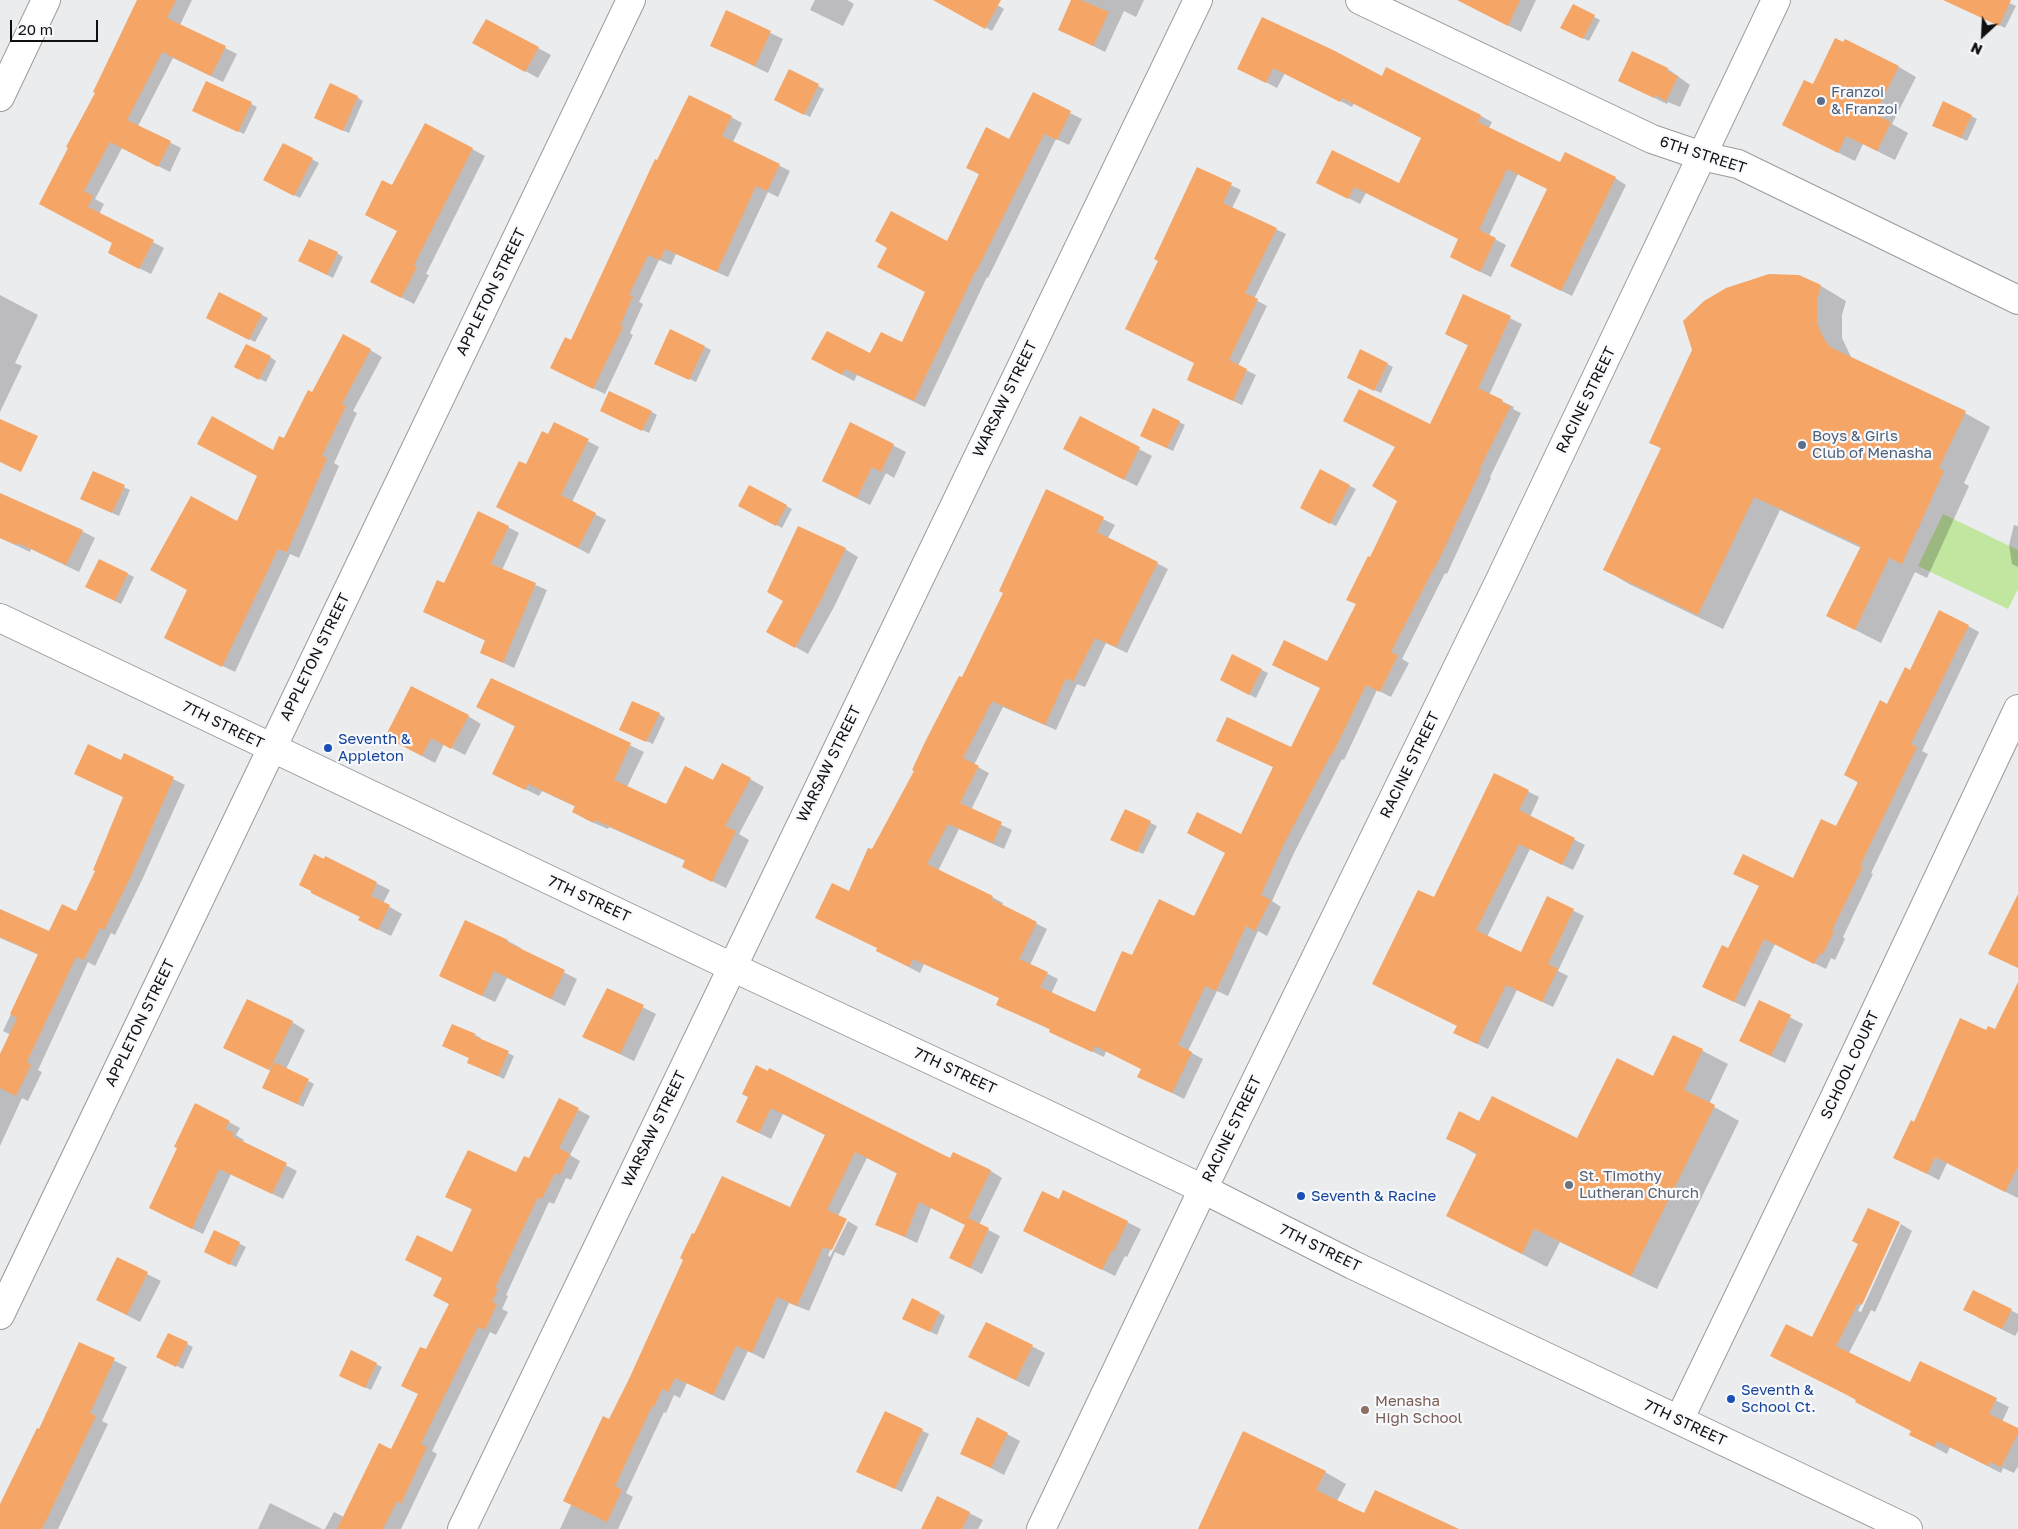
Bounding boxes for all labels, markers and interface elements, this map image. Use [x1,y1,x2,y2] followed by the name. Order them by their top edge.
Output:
[12,10,100,42] scale bar
[1958,10,2008,60] north arrow
[18,20,53,38] text: 20 m
[1968,39,1985,59] text: N
[1831,83,1898,118] place label: Franzoi & Franzoi
[1815,95,1827,107] marker: Franzoi & Franzoi
[1657,132,1749,178] street label: 6TH STREET
[452,225,530,359] street label: APPLETON STREET
[969,338,1041,460] street label: WARSAW STREET
[1553,344,1619,456] street label: RACINE STREET
[1812,427,1932,462] place label: Boys & Girls Club of Menasha
[1796,439,1808,451] marker: Boys & Girls Club of Menasha
[276,590,354,724] street label: APPLETON STREET
[179,697,267,753] street label: 7TH STREET
[793,703,865,825] street label: WARSAW STREET
[1377,709,1443,821] street label: RACINE STREET
[338,730,411,765] place label: Seventh & Appleton
[322,742,334,754] marker: Seventh & Appleton
[545,872,633,926] street label: 7TH STREET
[101,956,179,1090] street label: APPLETON STREET
[1817,1008,1883,1122] street label: SCHOOL COURT
[911,1044,999,1098] street label: 7TH STREET
[618,1068,690,1190] street label: WARSAW STREET
[1199,1073,1265,1185] street label: RACINE STREET
[1579,1167,1699,1202] place label: St. Timothy Lutheran Church
[1563,1179,1575,1191] marker: St. Timothy Lutheran Church
[1311,1187,1436,1205] place label: Seventh & Racine
[1295,1190,1307,1202] marker: Seventh & Racine
[1276,1220,1364,1276] street label: 7TH STREET
[1741,1381,1816,1416] place label: Seventh & School Ct.
[1375,1392,1462,1427] place label: Menasha High School
[1725,1393,1737,1405] marker: Seventh & School Ct.
[1641,1396,1729,1450] street label: 7TH STREET
[1359,1404,1371,1416] marker: Menasha High School

